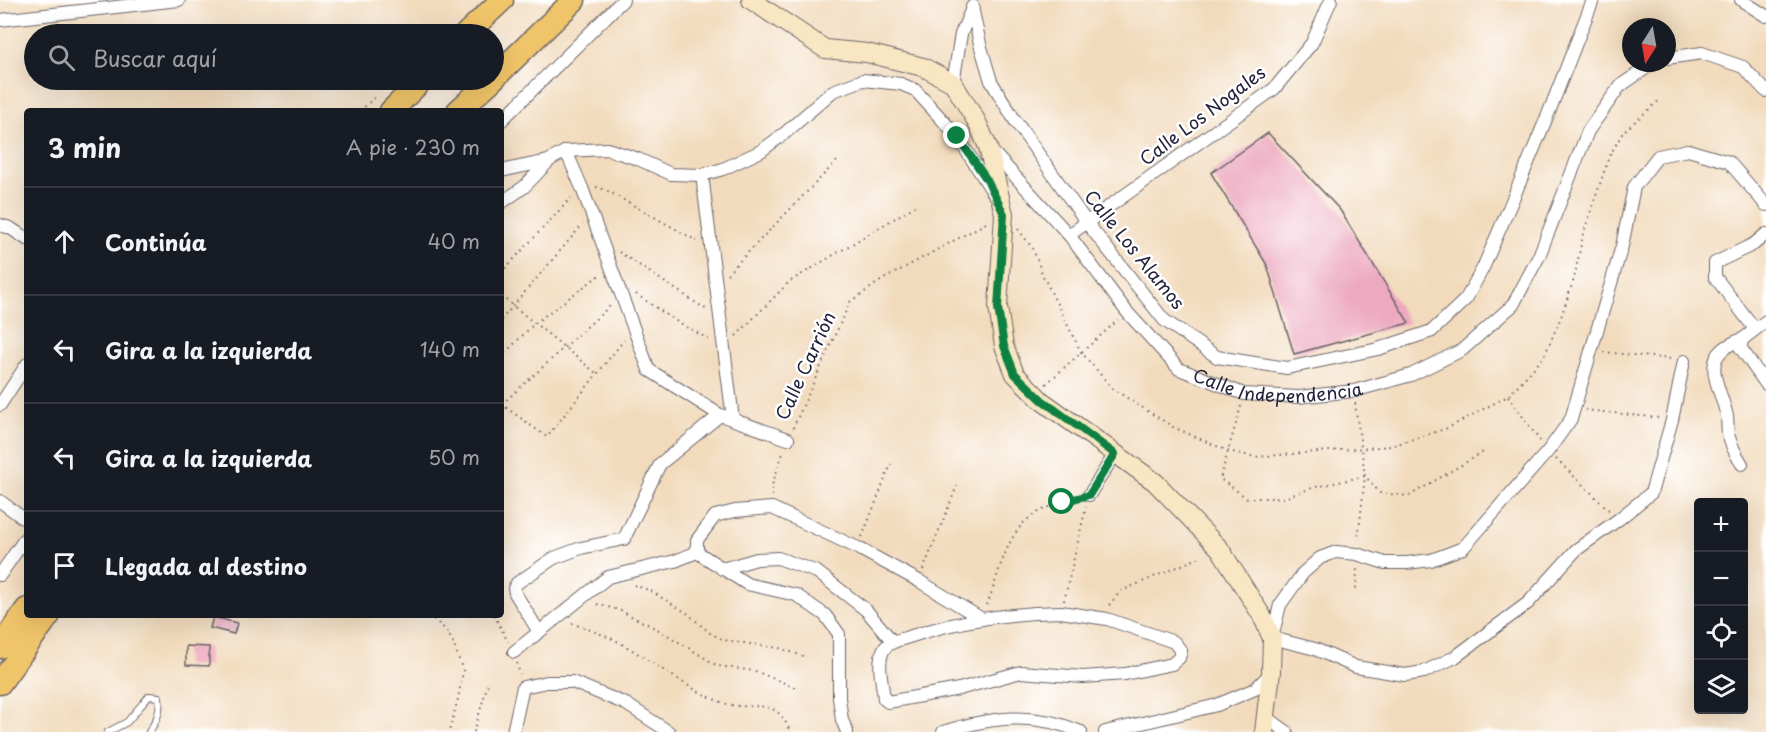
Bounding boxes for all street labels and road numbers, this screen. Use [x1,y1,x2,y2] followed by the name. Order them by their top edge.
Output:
[1133,58,1271,171] street label: Calle Los Nogales
[1079,184,1192,315] street label: Calle Los Alamos
[768,307,842,424] street label: Calle Carrión
[1189,361,1366,409] street label: Calle Independencia

